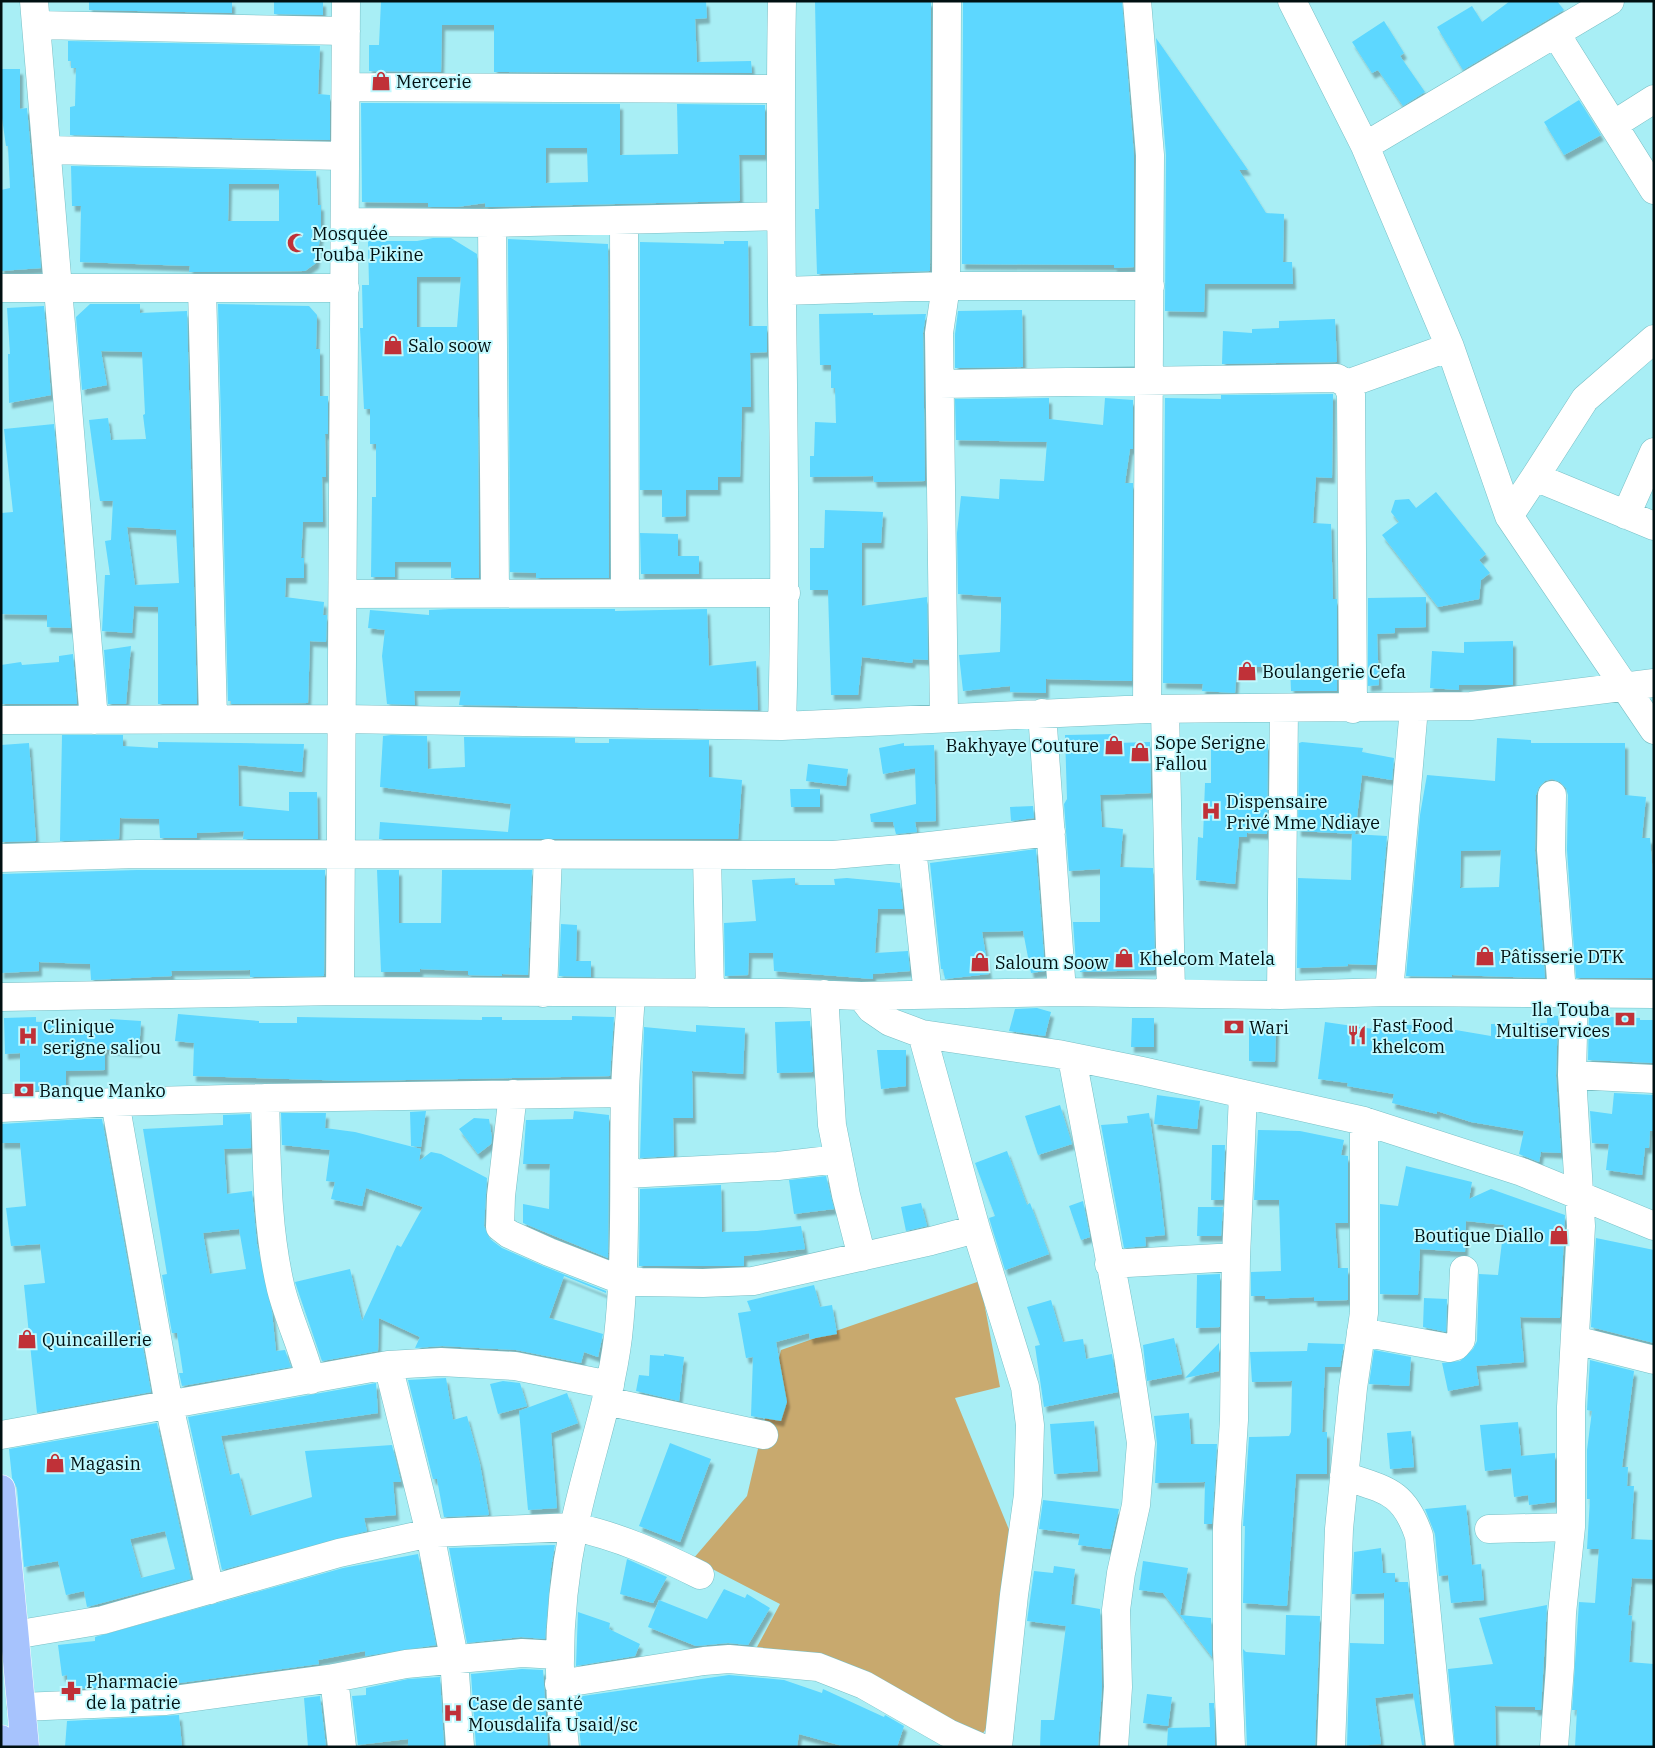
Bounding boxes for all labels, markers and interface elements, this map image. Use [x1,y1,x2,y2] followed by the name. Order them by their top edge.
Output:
[370,70,392,92] shop icon: Mercerie
[396,70,471,93] place label: Mercerie
[312,222,423,266] place label: Mosquée Touba Pikine
[286,232,308,254] mosque icon: Mosquée Touba Pikine
[382,334,404,356] shop icon: Salo soow
[408,334,491,357] place label: Salo soow
[1236,660,1258,682] shop icon: Boulangerie Cefa
[1262,660,1406,683] place label: Boulangerie Cefa
[1155,731,1266,775] place label: Sope Serigne Fallou
[945,734,1099,757] place label: Bakhyaye Couture
[1103,734,1125,756] shop icon: Bakhyaye Couture
[1129,741,1151,763] shop icon: Sope Serigne Fallou
[1226,790,1380,834] place label: Dispensaire Privé Mme Ndiaye
[1200,800,1222,822] hospital icon: Dispensaire Privé Mme Ndiaye
[1474,945,1496,967] shop icon: Pâtisserie DTK
[1500,945,1625,968] place label: Pâtisserie DTK
[1113,947,1135,969] shop icon: Khelcom Matela
[1139,947,1275,970] place label: Khelcom Matela
[969,951,991,973] shop icon: Saloum Soow
[995,951,1108,974] place label: Saloum Soow
[1496,998,1610,1042] place label: Ila Touba Multiservices
[1614,1008,1636,1030] bank icon: Ila Touba Multiservices
[1372,1014,1454,1058] place label: Fast Food khelcom
[43,1015,161,1059] place label: Clinique serigne saliou
[1223,1016,1245,1038] bank icon: Wari
[1249,1016,1289,1039] place label: Wari
[1346,1024,1368,1046] restaurant icon: Fast Food khelcom
[17,1025,39,1047] hospital icon: Clinique serigne saliou
[13,1079,35,1101] bank icon: Banque Manko
[39,1079,166,1102] place label: Banque Manko
[1414,1224,1544,1247] place label: Boutique Diallo
[1548,1224,1570,1246] shop icon: Boutique Diallo
[16,1328,38,1350] shop icon: Quincaillerie
[42,1328,152,1351] place label: Quincaillerie
[44,1452,66,1474] shop icon: Magasin
[70,1452,141,1475] place label: Magasin
[86,1670,181,1714] place label: Pharmacie de la patrie
[60,1680,82,1702] pharmacy icon: Pharmacie de la patrie
[468,1692,638,1736] place label: Case de santé Mousdalifa Usaid/sc
[442,1702,464,1724] hospital icon: Case de santé Mousdalifa Usaid/sc

